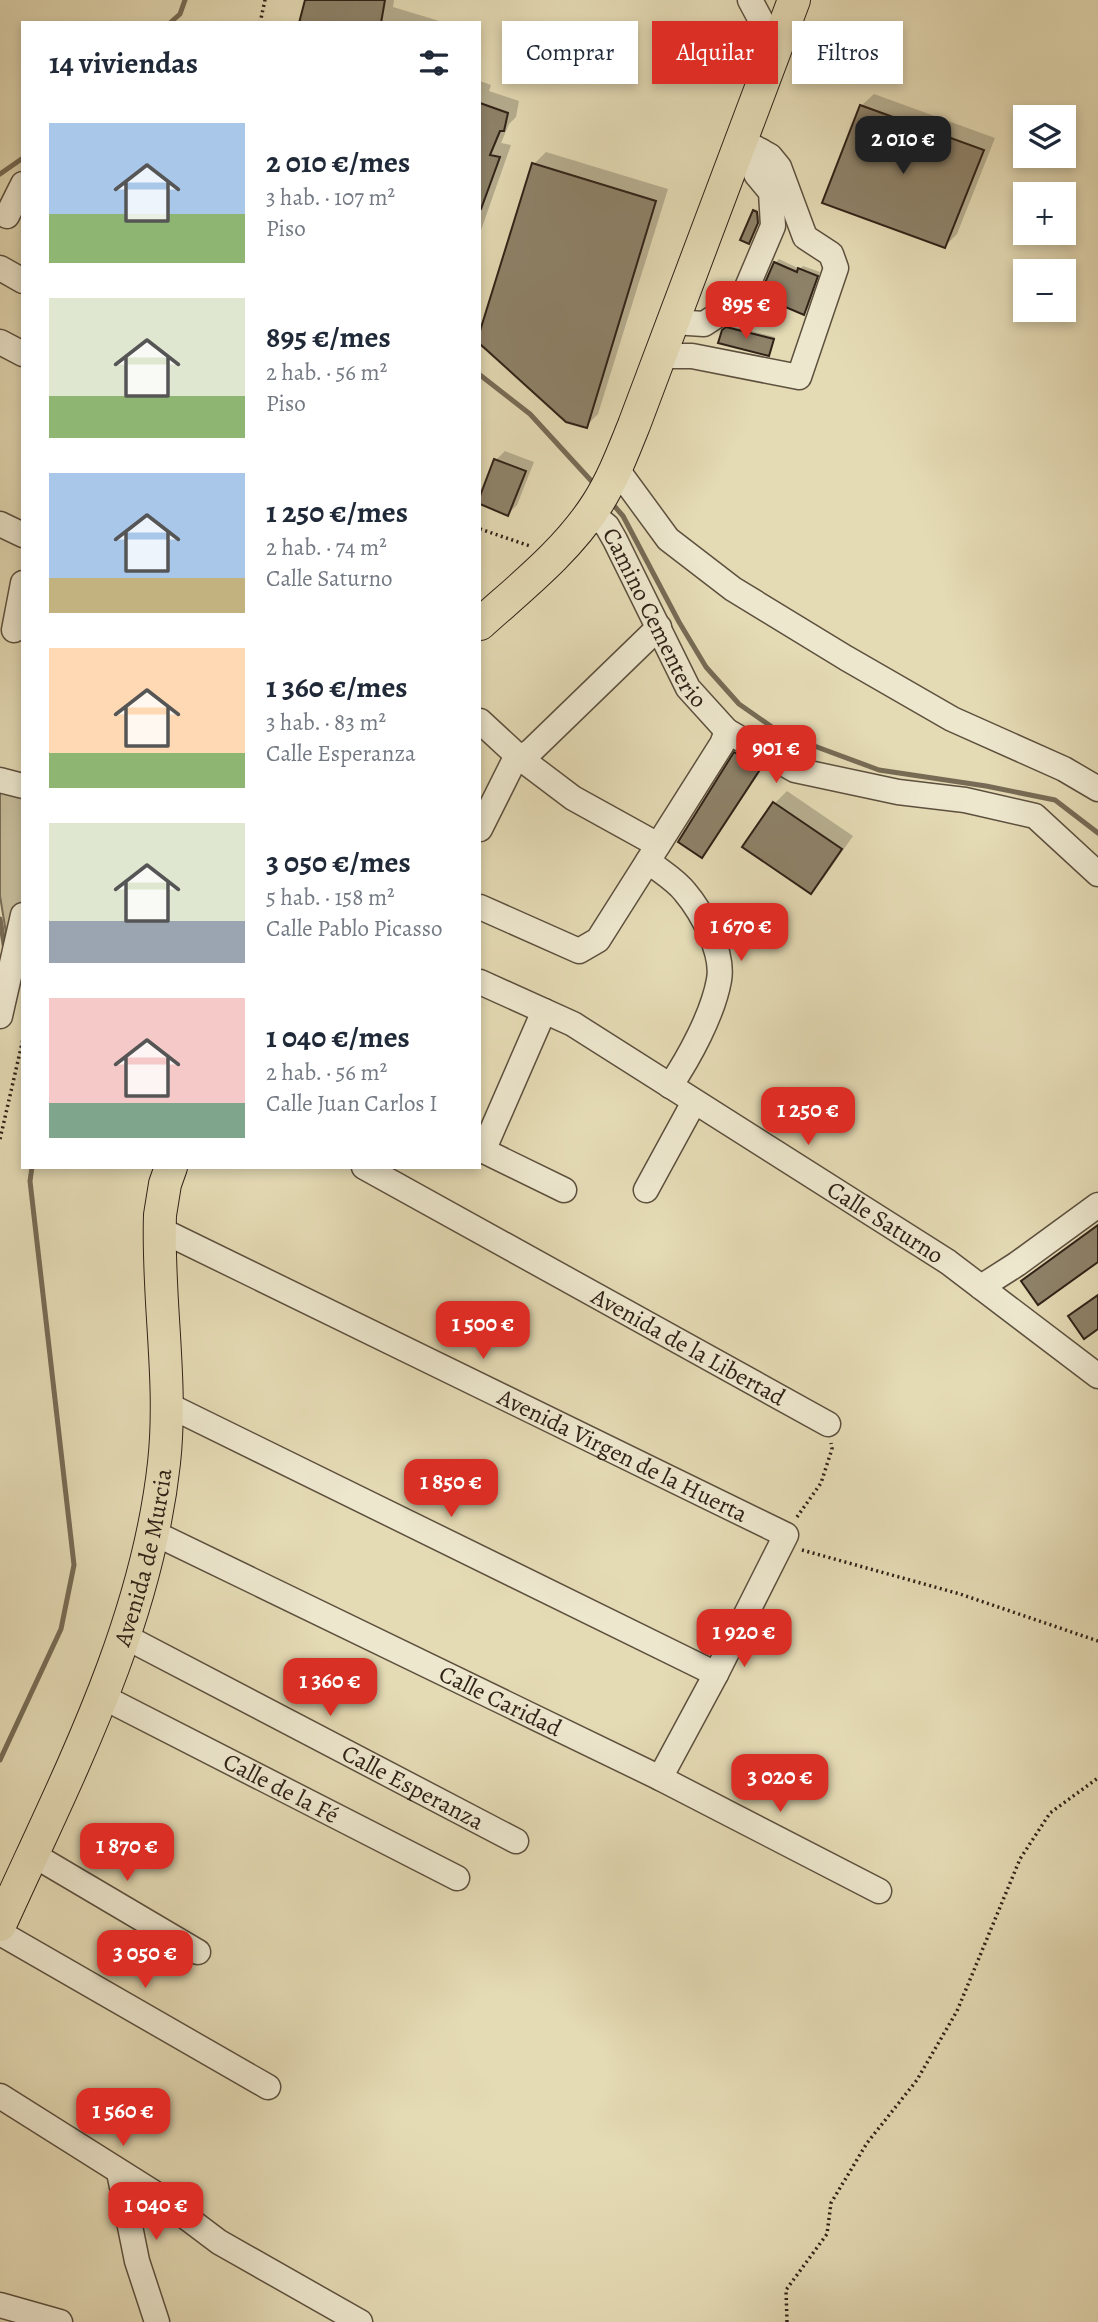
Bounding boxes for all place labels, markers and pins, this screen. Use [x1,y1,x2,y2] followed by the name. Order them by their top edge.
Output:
[838,116,968,176] pin: 2 010 €
[697,282,795,341] pin: 895 €
[727,726,825,785] pin: 901 €
[676,904,806,963] pin: 1 670 €
[743,1088,873,1147] pin: 1 250 €
[418,1302,548,1361] pin: 1 500 €
[386,1460,516,1519] pin: 1 850 €
[679,1610,809,1669] pin: 1 920 €
[265,1658,395,1718] pin: 1 360 €
[715,1755,845,1814] pin: 3 020 €
[62,1824,192,1883] pin: 1 870 €
[80,1930,210,1990] pin: 3 050 €
[58,2088,188,2148] pin: 1 560 €
[91,2182,221,2242] pin: 1 040 €

